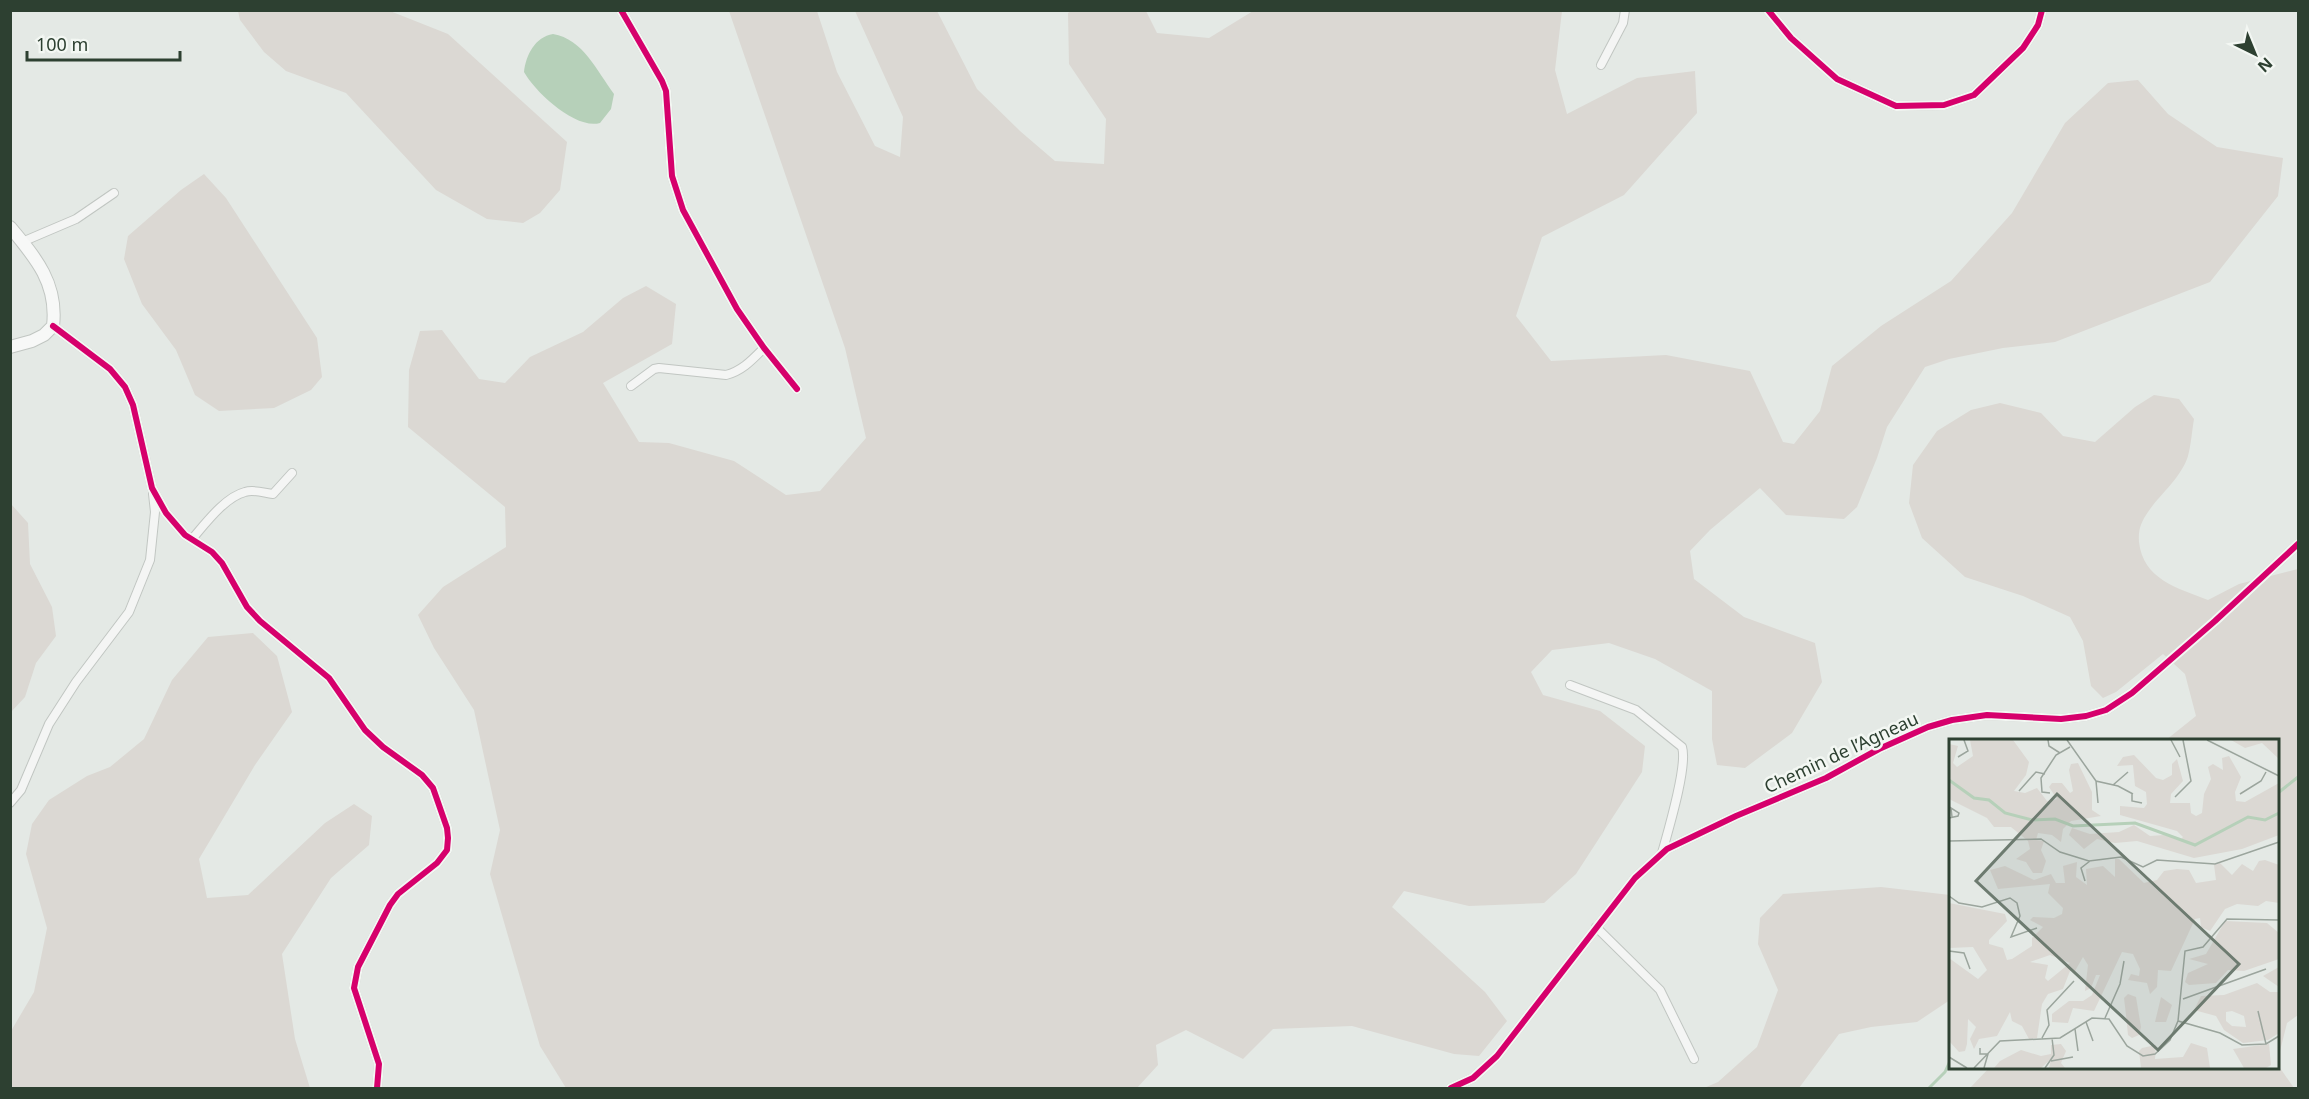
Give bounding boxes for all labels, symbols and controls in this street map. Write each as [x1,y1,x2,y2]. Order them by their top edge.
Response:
scale bar [27,24,180,62]
north arrow [2225,24,2285,84]
text: 100 m [36,32,88,56]
text: N [2253,52,2277,77]
street label: Chemin de l’Agneau [1760,706,1922,798]
inset map [1949,739,2279,1069]

